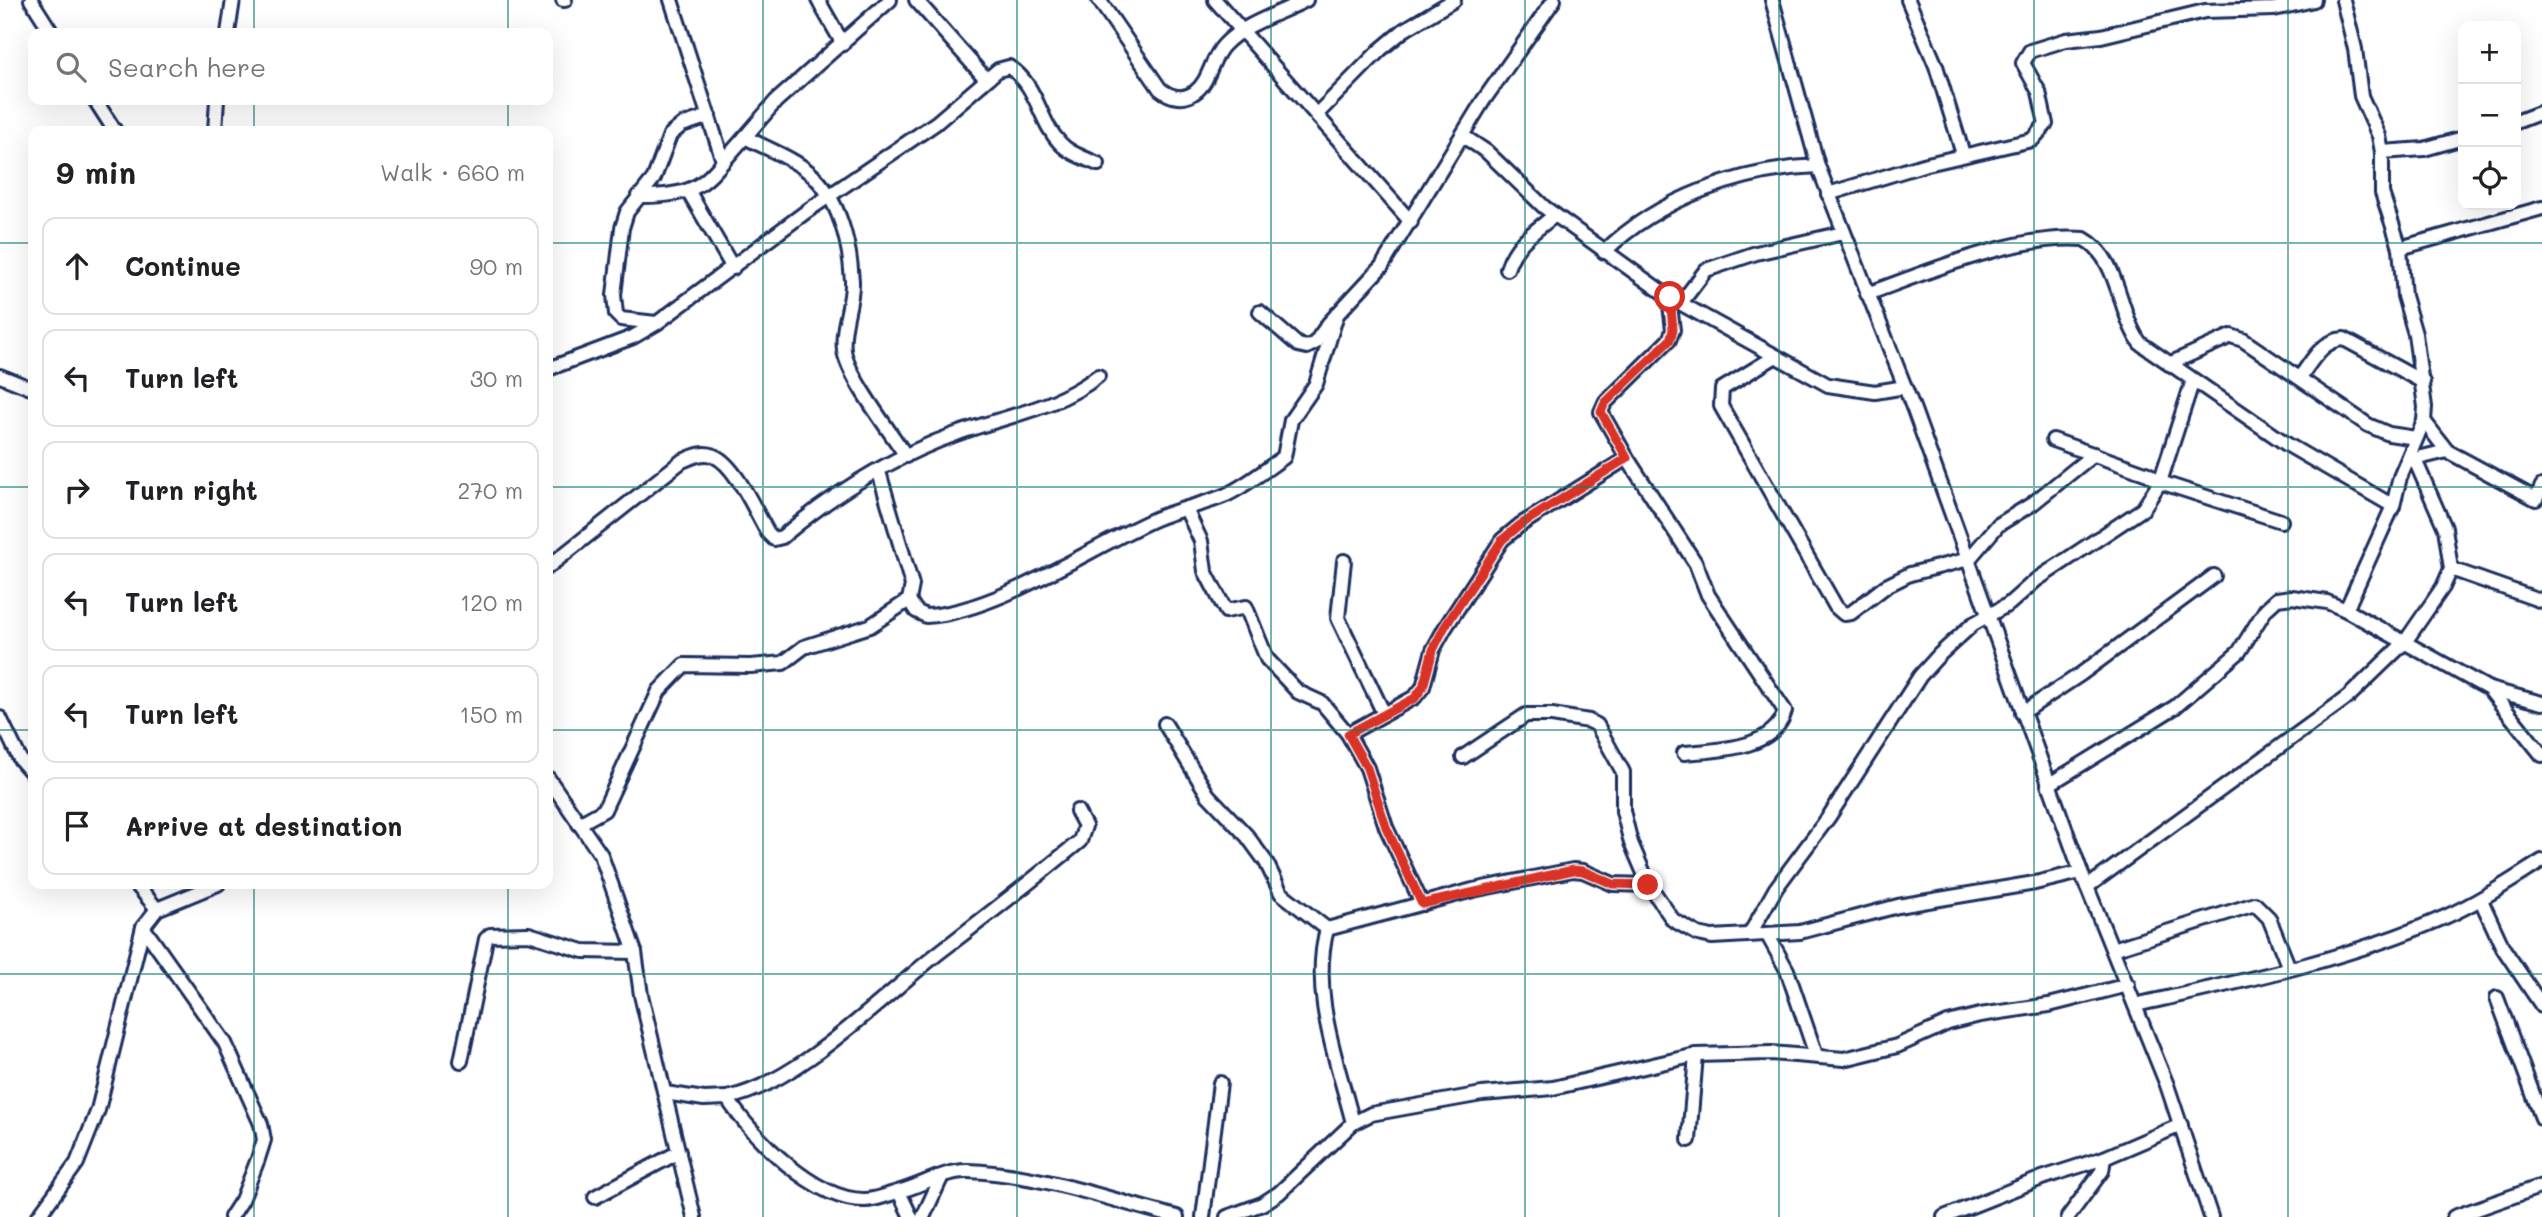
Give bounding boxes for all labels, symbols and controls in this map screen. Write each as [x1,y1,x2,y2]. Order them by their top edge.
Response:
map controls [2458,21,2521,210]
button: + [2458,21,2521,84]
search box [28,28,553,105]
icon: search [52,48,90,86]
text: Search here [108,50,266,84]
button: − [2458,84,2521,147]
button: locate [2458,147,2521,210]
text: 9 min [56,152,136,192]
text: Walk · 660 m [380,157,525,187]
icon: ahead [58,247,96,285]
text: Continue [125,249,241,283]
text: 90 m [470,251,523,281]
route start [1654,281,1685,312]
icon: left [58,359,96,397]
text: Turn left [125,361,238,395]
text: 30 m [470,363,523,393]
icon: right [58,471,96,509]
text: Turn right [125,473,258,507]
text: 270 m [458,475,523,505]
icon: left [58,583,96,621]
text: Turn left [125,585,238,619]
text: 120 m [460,587,523,617]
icon: left [58,695,96,733]
text: Turn left [125,697,238,731]
text: 150 m [459,699,523,729]
icon: arrive [58,807,96,845]
text: Arrive at destination [125,809,402,843]
route end [1632,869,1663,900]

